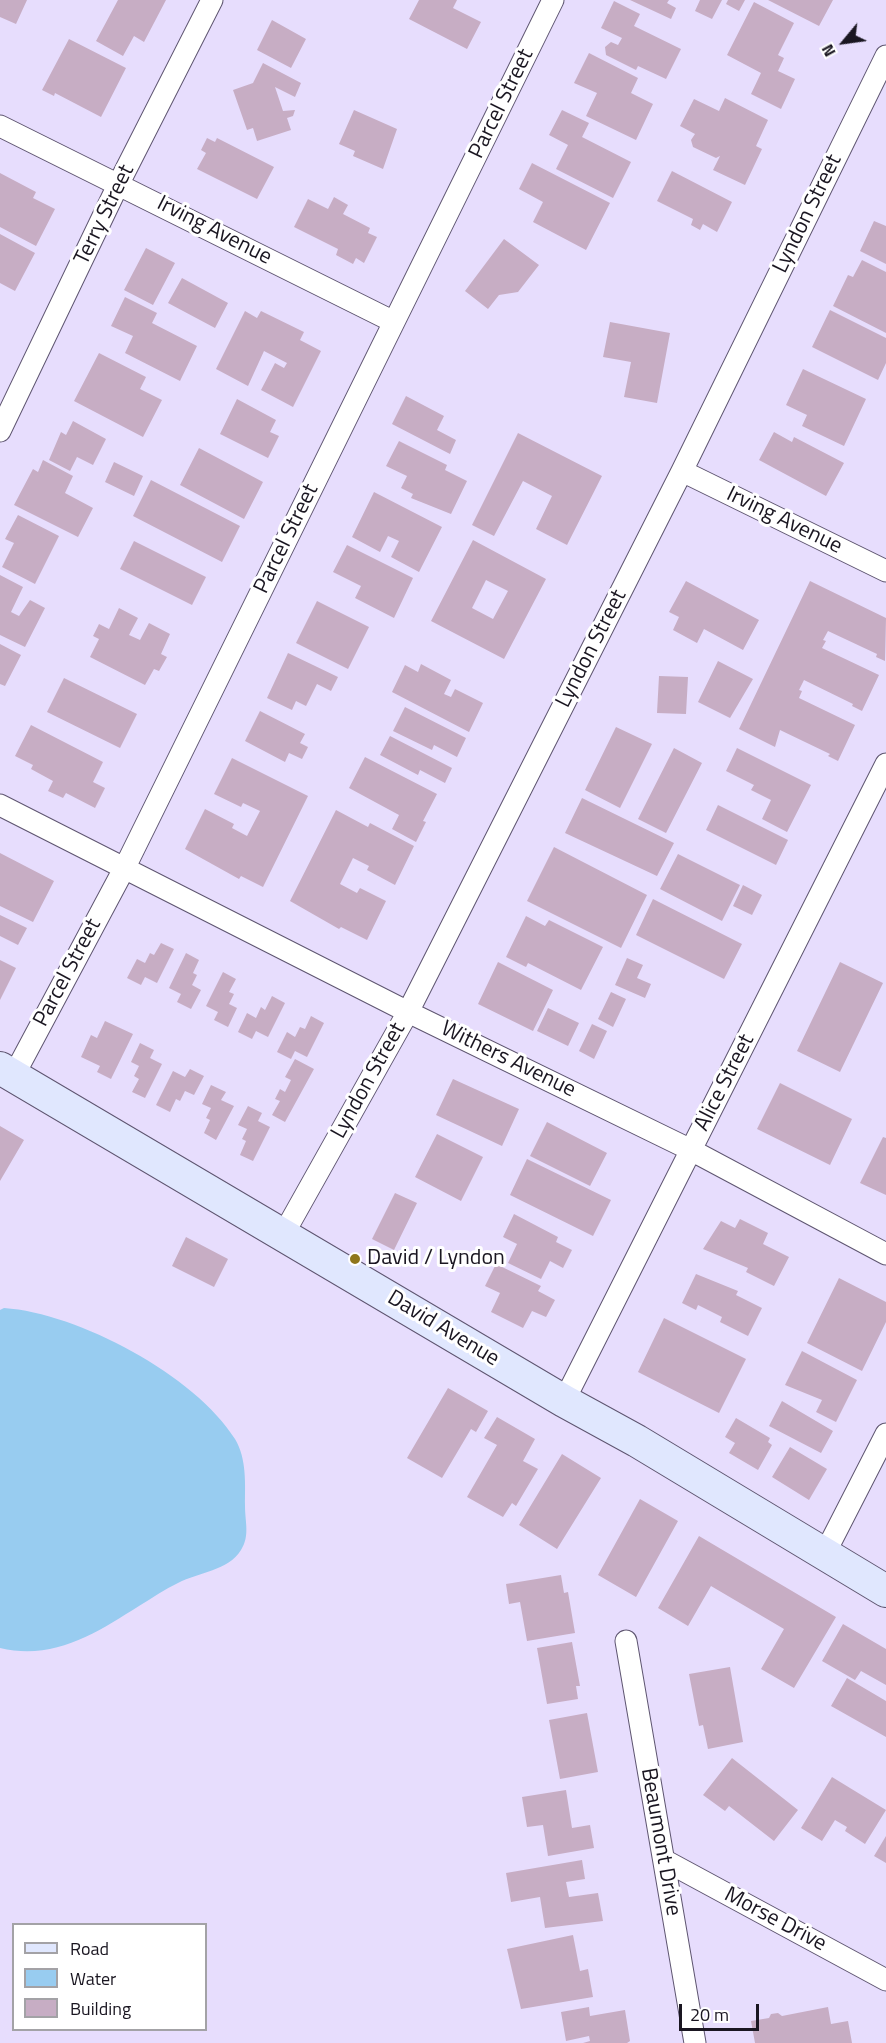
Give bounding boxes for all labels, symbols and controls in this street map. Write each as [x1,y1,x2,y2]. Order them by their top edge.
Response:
north arrow [814,12,874,72]
text: N [815,40,841,61]
street label: Parcel Street [464,45,540,163]
street label: Lyndon Street [768,150,848,278]
street label: Terry Street [69,161,141,269]
street label: Irving Avenue [152,191,276,271]
street label: Parcel Street [249,480,325,598]
street label: Irving Avenue [722,482,846,560]
street label: Lyndon Street [551,586,633,712]
street label: Parcel Street [29,914,107,1032]
street label: Withers Avenue [436,1016,580,1104]
street label: Lyndon Street [326,1018,412,1144]
street label: Alice Street [689,1030,761,1136]
place label: David / Lyndon [367,1246,505,1272]
marker: David / Lyndon [348,1252,362,1266]
street label: David Avenue [382,1285,504,1373]
street label: Beaumont Drive [634,1766,686,1918]
street label: Morse Drive [719,1882,831,1958]
legend [12,1923,207,2031]
text: Road [70,1935,109,1962]
text: Water [70,1965,116,1992]
scale bar [682,1992,762,2030]
text: Building [70,1995,131,2022]
text: 20 m [690,2001,729,2028]

